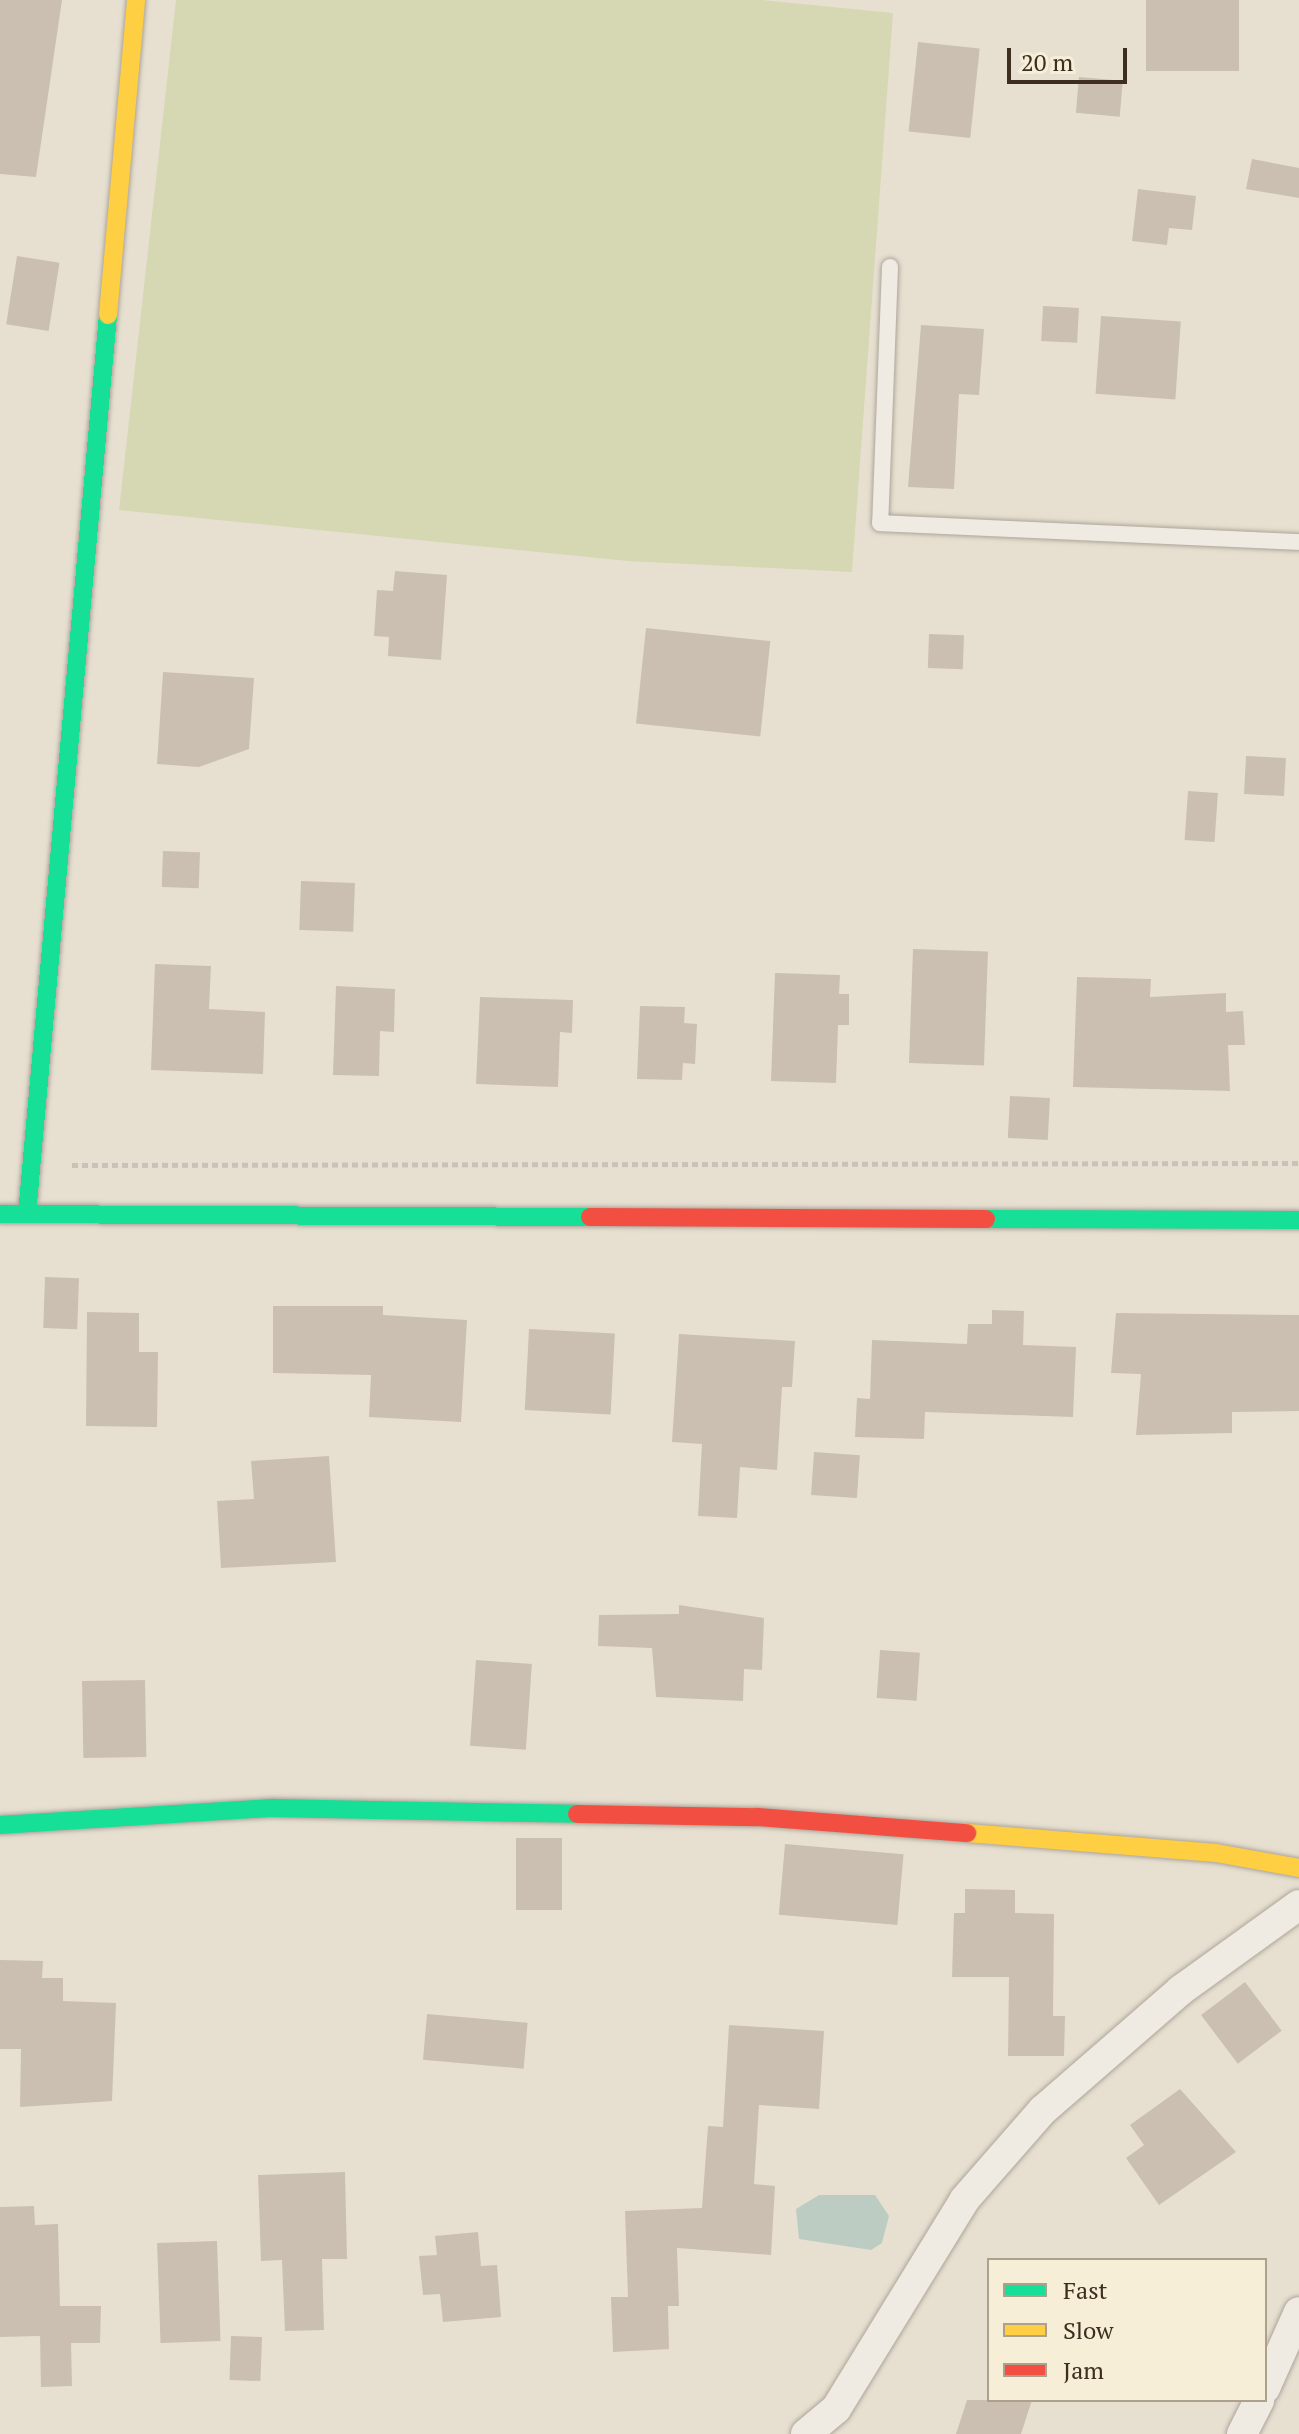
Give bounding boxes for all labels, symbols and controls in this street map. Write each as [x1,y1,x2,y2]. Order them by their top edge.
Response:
scale bar [1011,32,1131,82]
text: 20 m [1021,46,1073,78]
legend [987,2258,1267,2402]
text: Fast [1063,2274,1107,2306]
text: Slow [1063,2314,1114,2346]
text: Jam [1063,2354,1104,2386]

